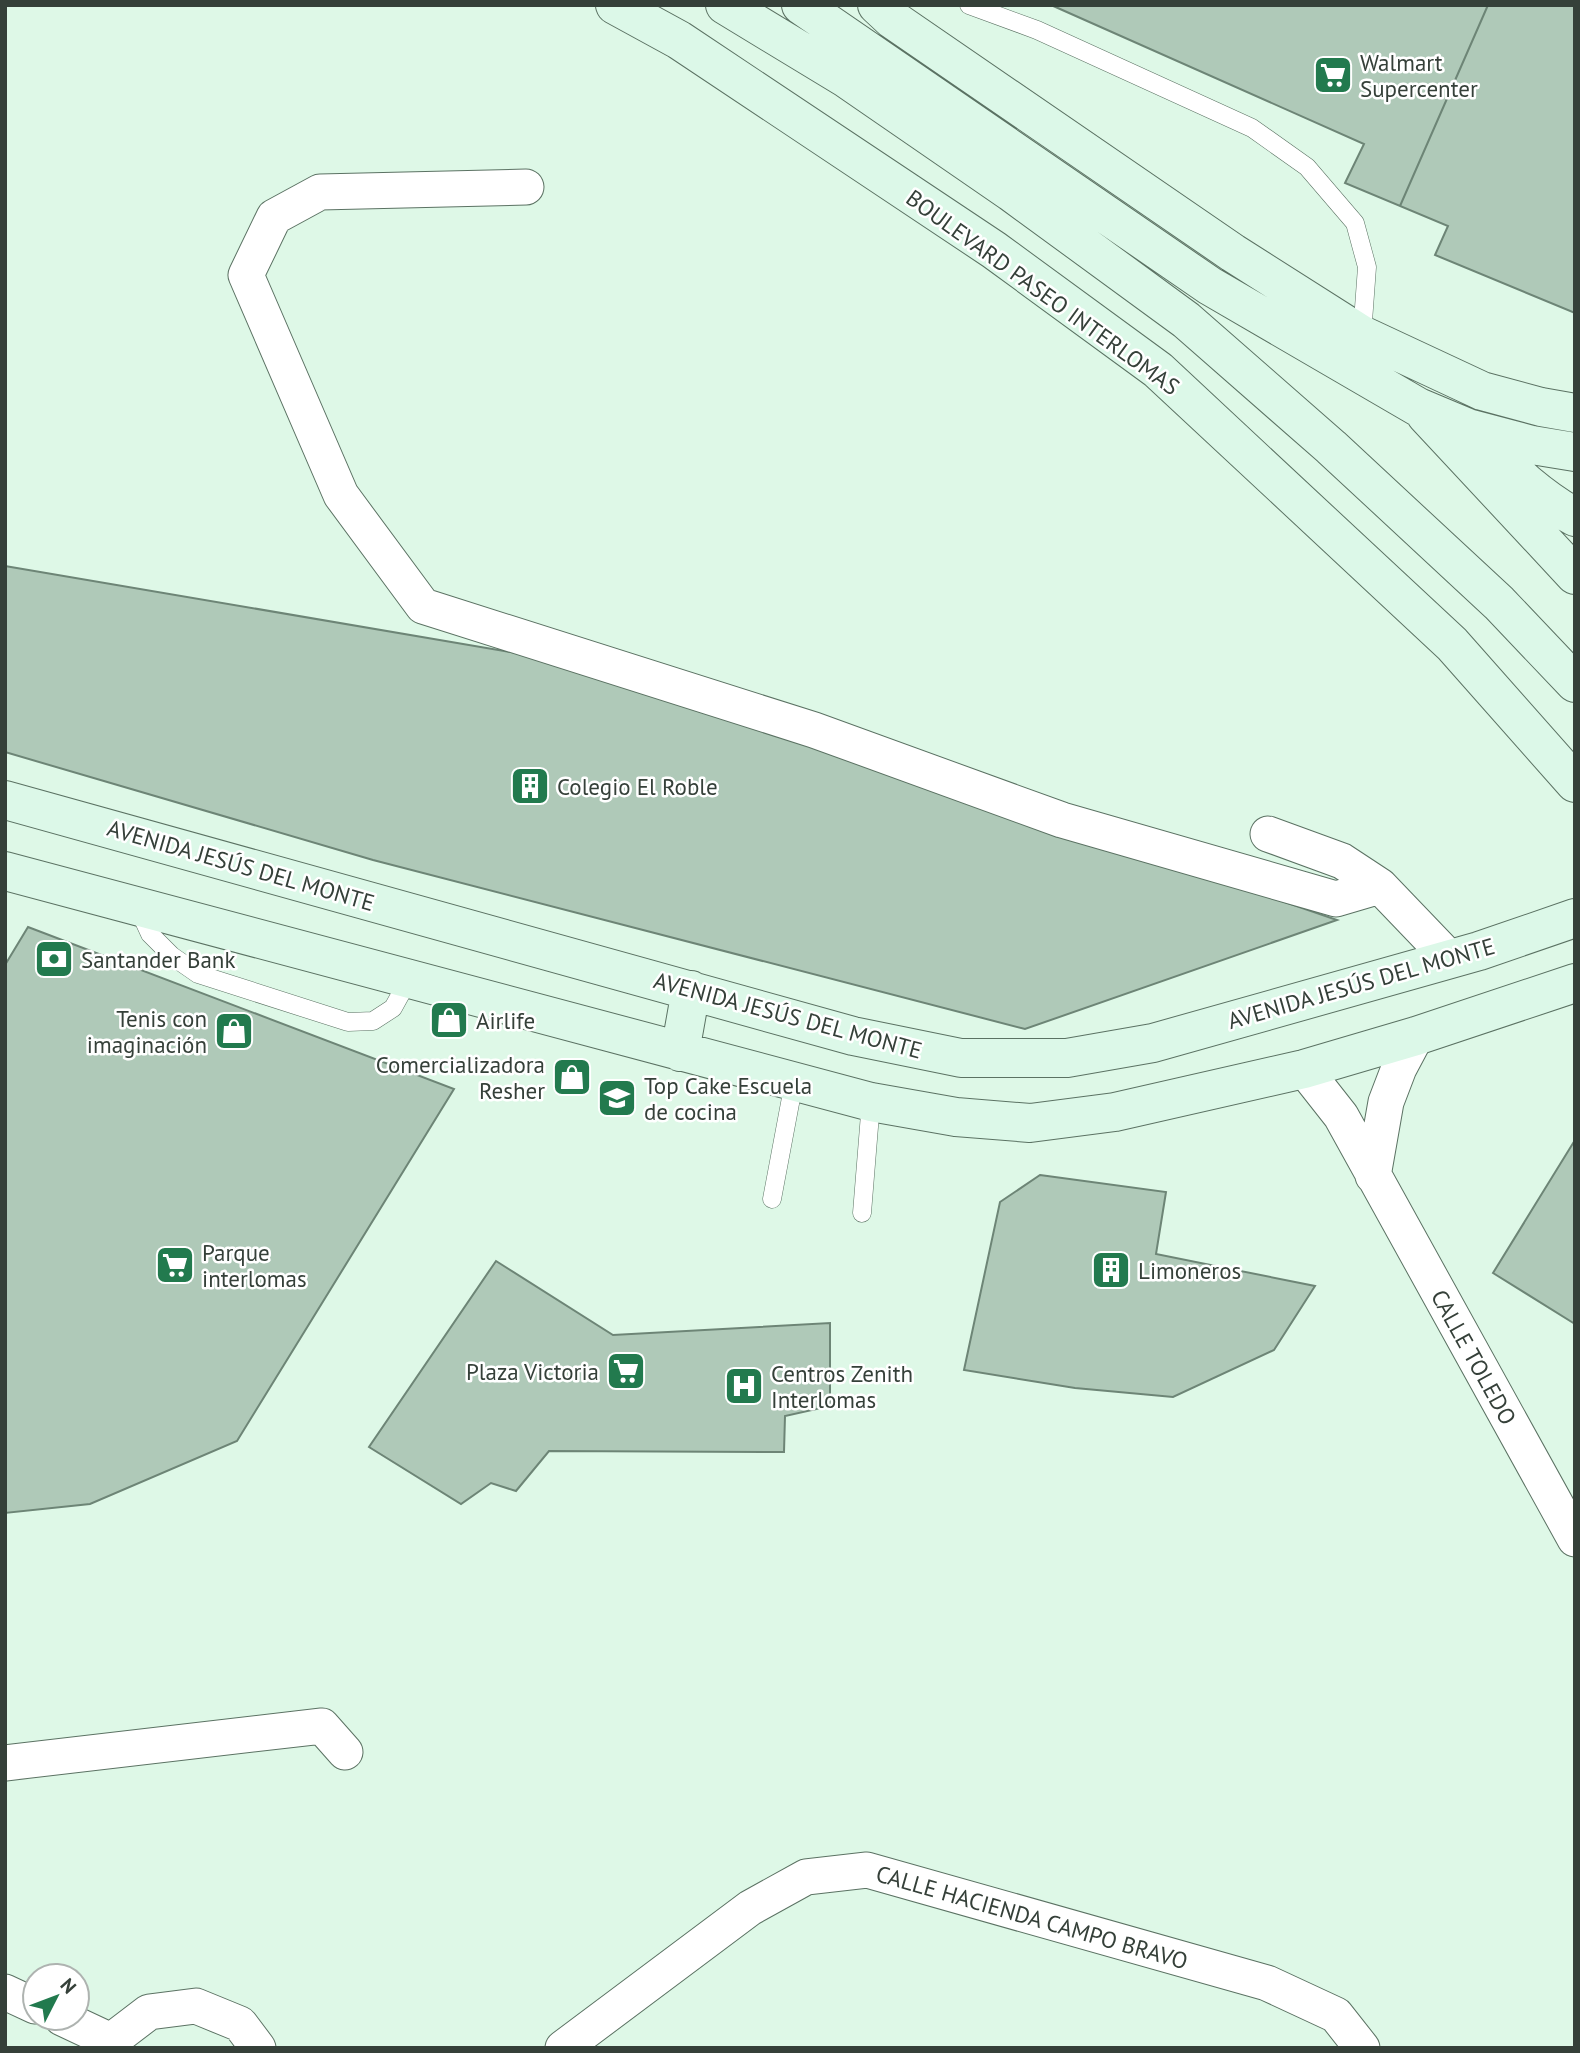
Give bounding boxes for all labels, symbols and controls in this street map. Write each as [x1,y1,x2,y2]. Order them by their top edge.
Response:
place label: Walmart Supercenter [1360,48,1478,103]
supermarket icon: Walmart Supercenter [1312,54,1354,96]
street label: BOULEVARD PASEO INTERLOMAS [901,183,1185,401]
building icon: Colegio El Roble [509,765,551,807]
place label: Colegio El Roble [557,772,718,801]
street label: AVENIDA JESÚS DEL MONTE [104,813,378,917]
street label: AVENIDA JESÚS DEL MONTE [1224,931,1498,1035]
bank icon: Santander Bank [33,938,75,980]
place label: Santander Bank [81,945,235,974]
street label: AVENIDA JESÚS DEL MONTE [651,965,925,1065]
shop icon: Airlife [428,999,470,1041]
place label: Tenis con imaginación [87,1004,207,1059]
place label: Airlife [476,1006,535,1035]
shop icon: Tenis con imaginación [213,1010,255,1052]
place label: Comercializadora Resher [376,1050,545,1105]
shop icon: Comercializadora Resher [551,1056,593,1098]
place label: Top Cake Escuela de cocina [644,1071,812,1126]
school or university icon: Top Cake Escuela de cocina [596,1077,638,1119]
place label: Parque interlomas [202,1238,307,1293]
supermarket icon: Parque interlomas [154,1244,196,1286]
building icon: Limoneros [1090,1249,1132,1291]
place label: Limoneros [1138,1256,1241,1285]
street label: CALLE TOLEDO [1425,1284,1523,1430]
supermarket icon: Plaza Victoria [605,1350,647,1392]
place label: Plaza Victoria [466,1357,599,1386]
place label: Centros Zenith Interlomas [771,1359,913,1414]
hospital icon: Centros Zenith Interlomas [723,1365,765,1407]
street label: CALLE HACIENDA CAMPO BRAVO [873,1859,1191,1975]
north arrow [21,1962,91,2032]
text: N [56,1973,82,1998]

